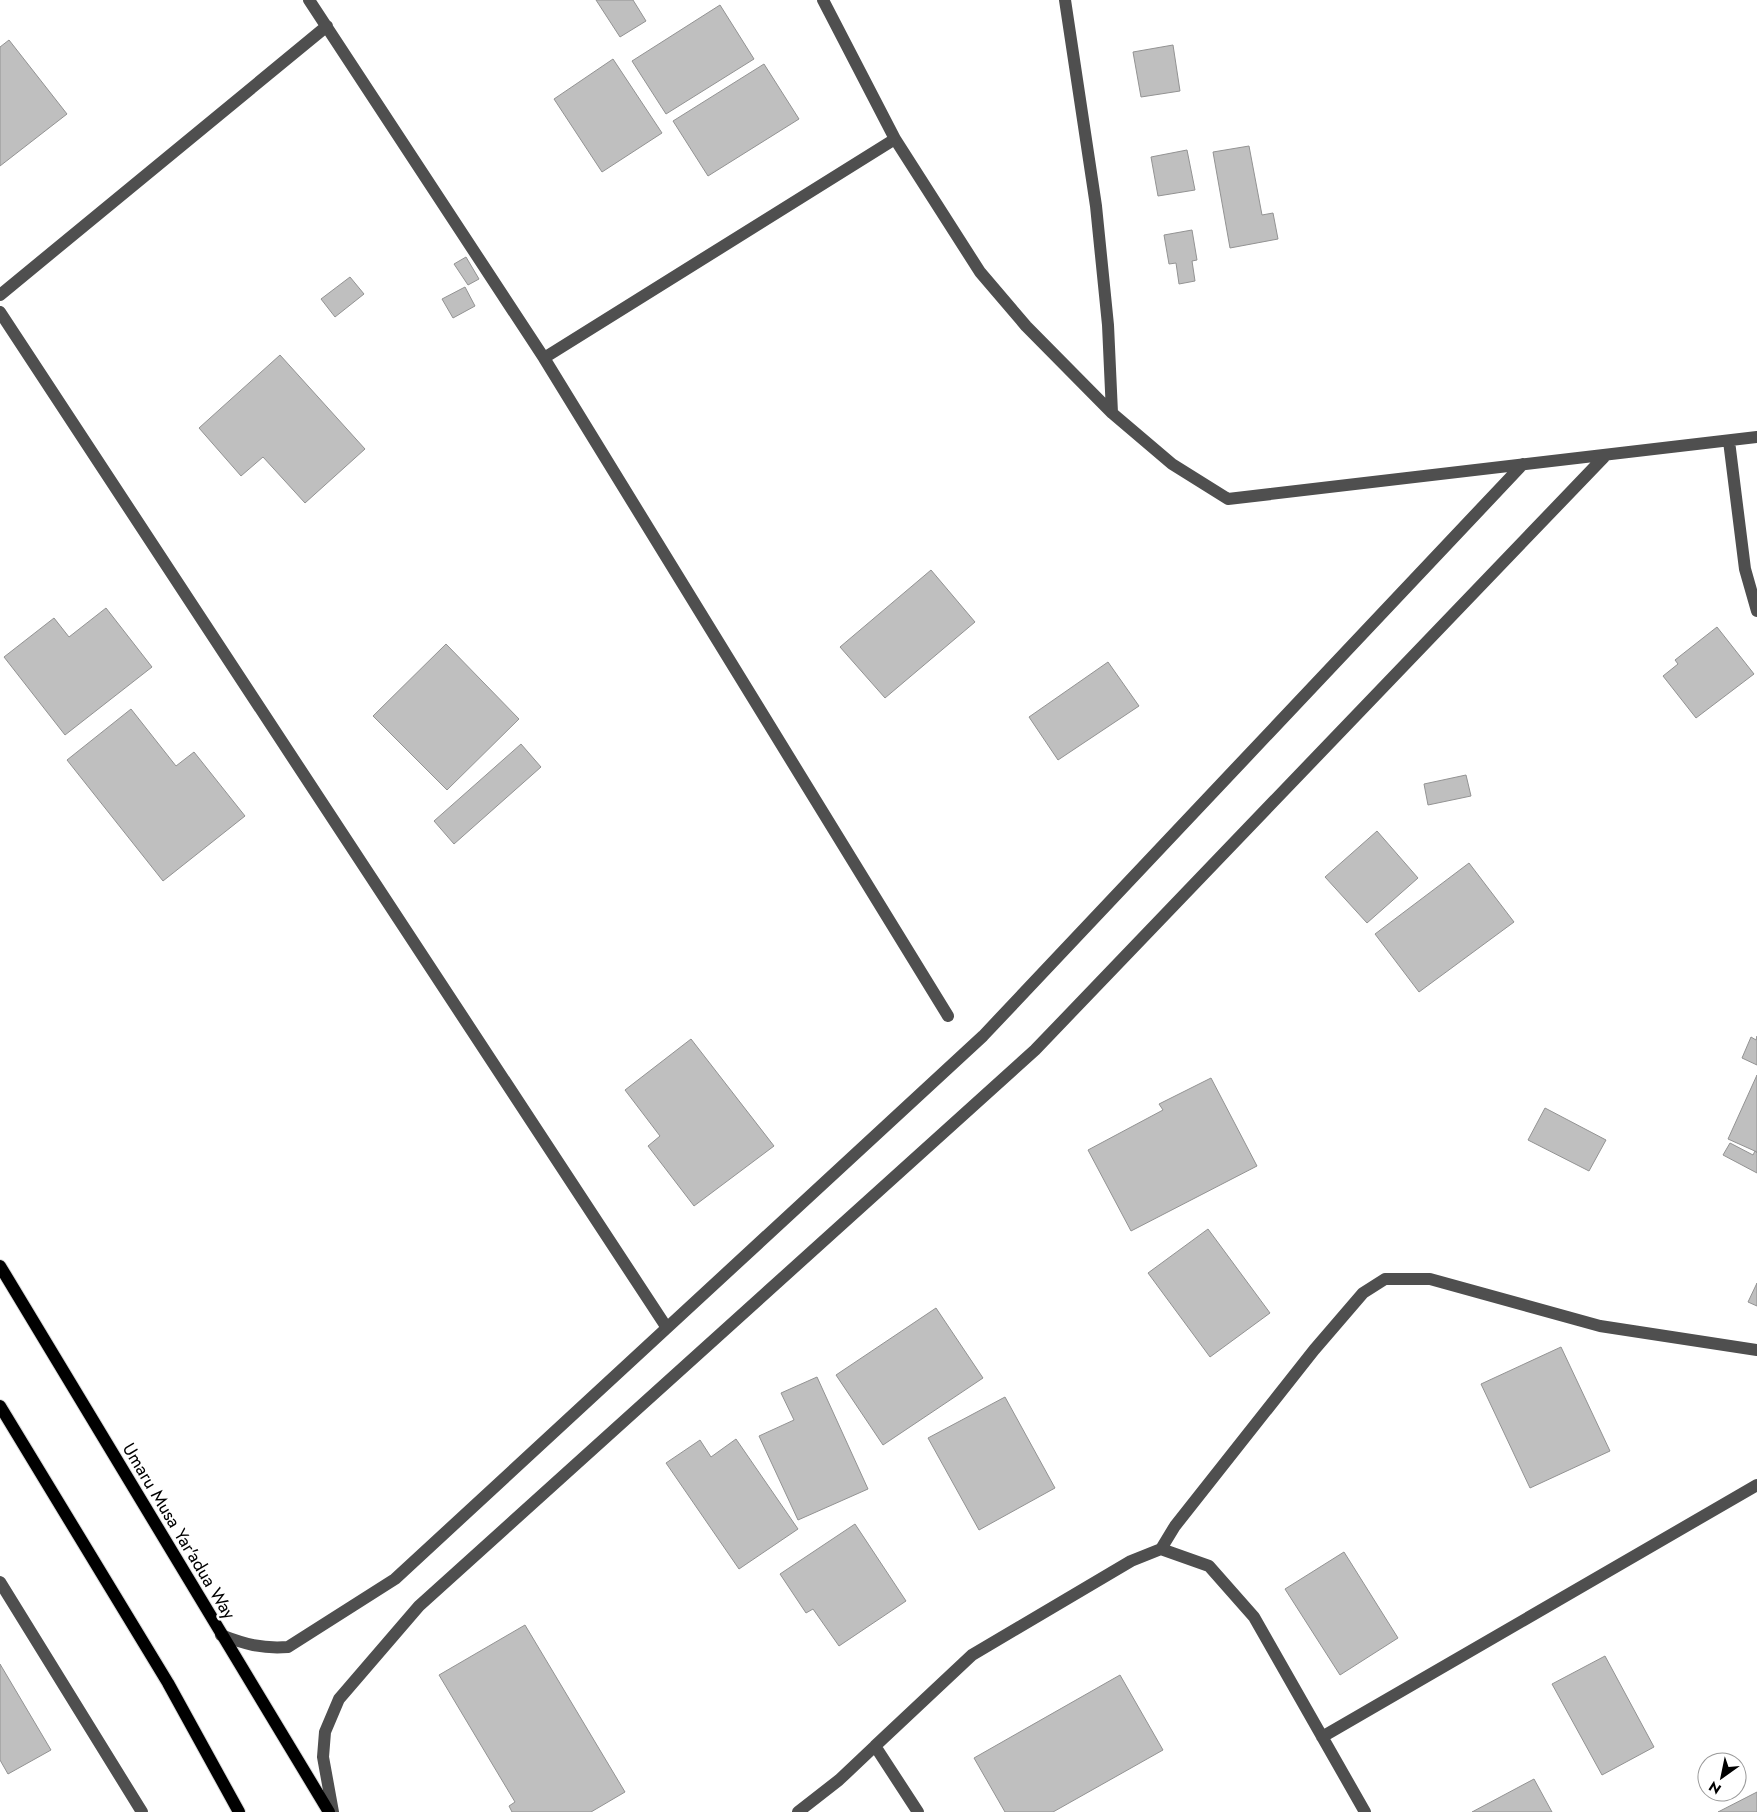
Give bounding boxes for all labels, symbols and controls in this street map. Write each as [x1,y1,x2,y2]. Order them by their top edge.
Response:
street label: Umaru Musa Yar'adua Way [116,1438,242,1624]
north arrow [1697,1752,1747,1802]
text: N [1705,1776,1725,1799]

